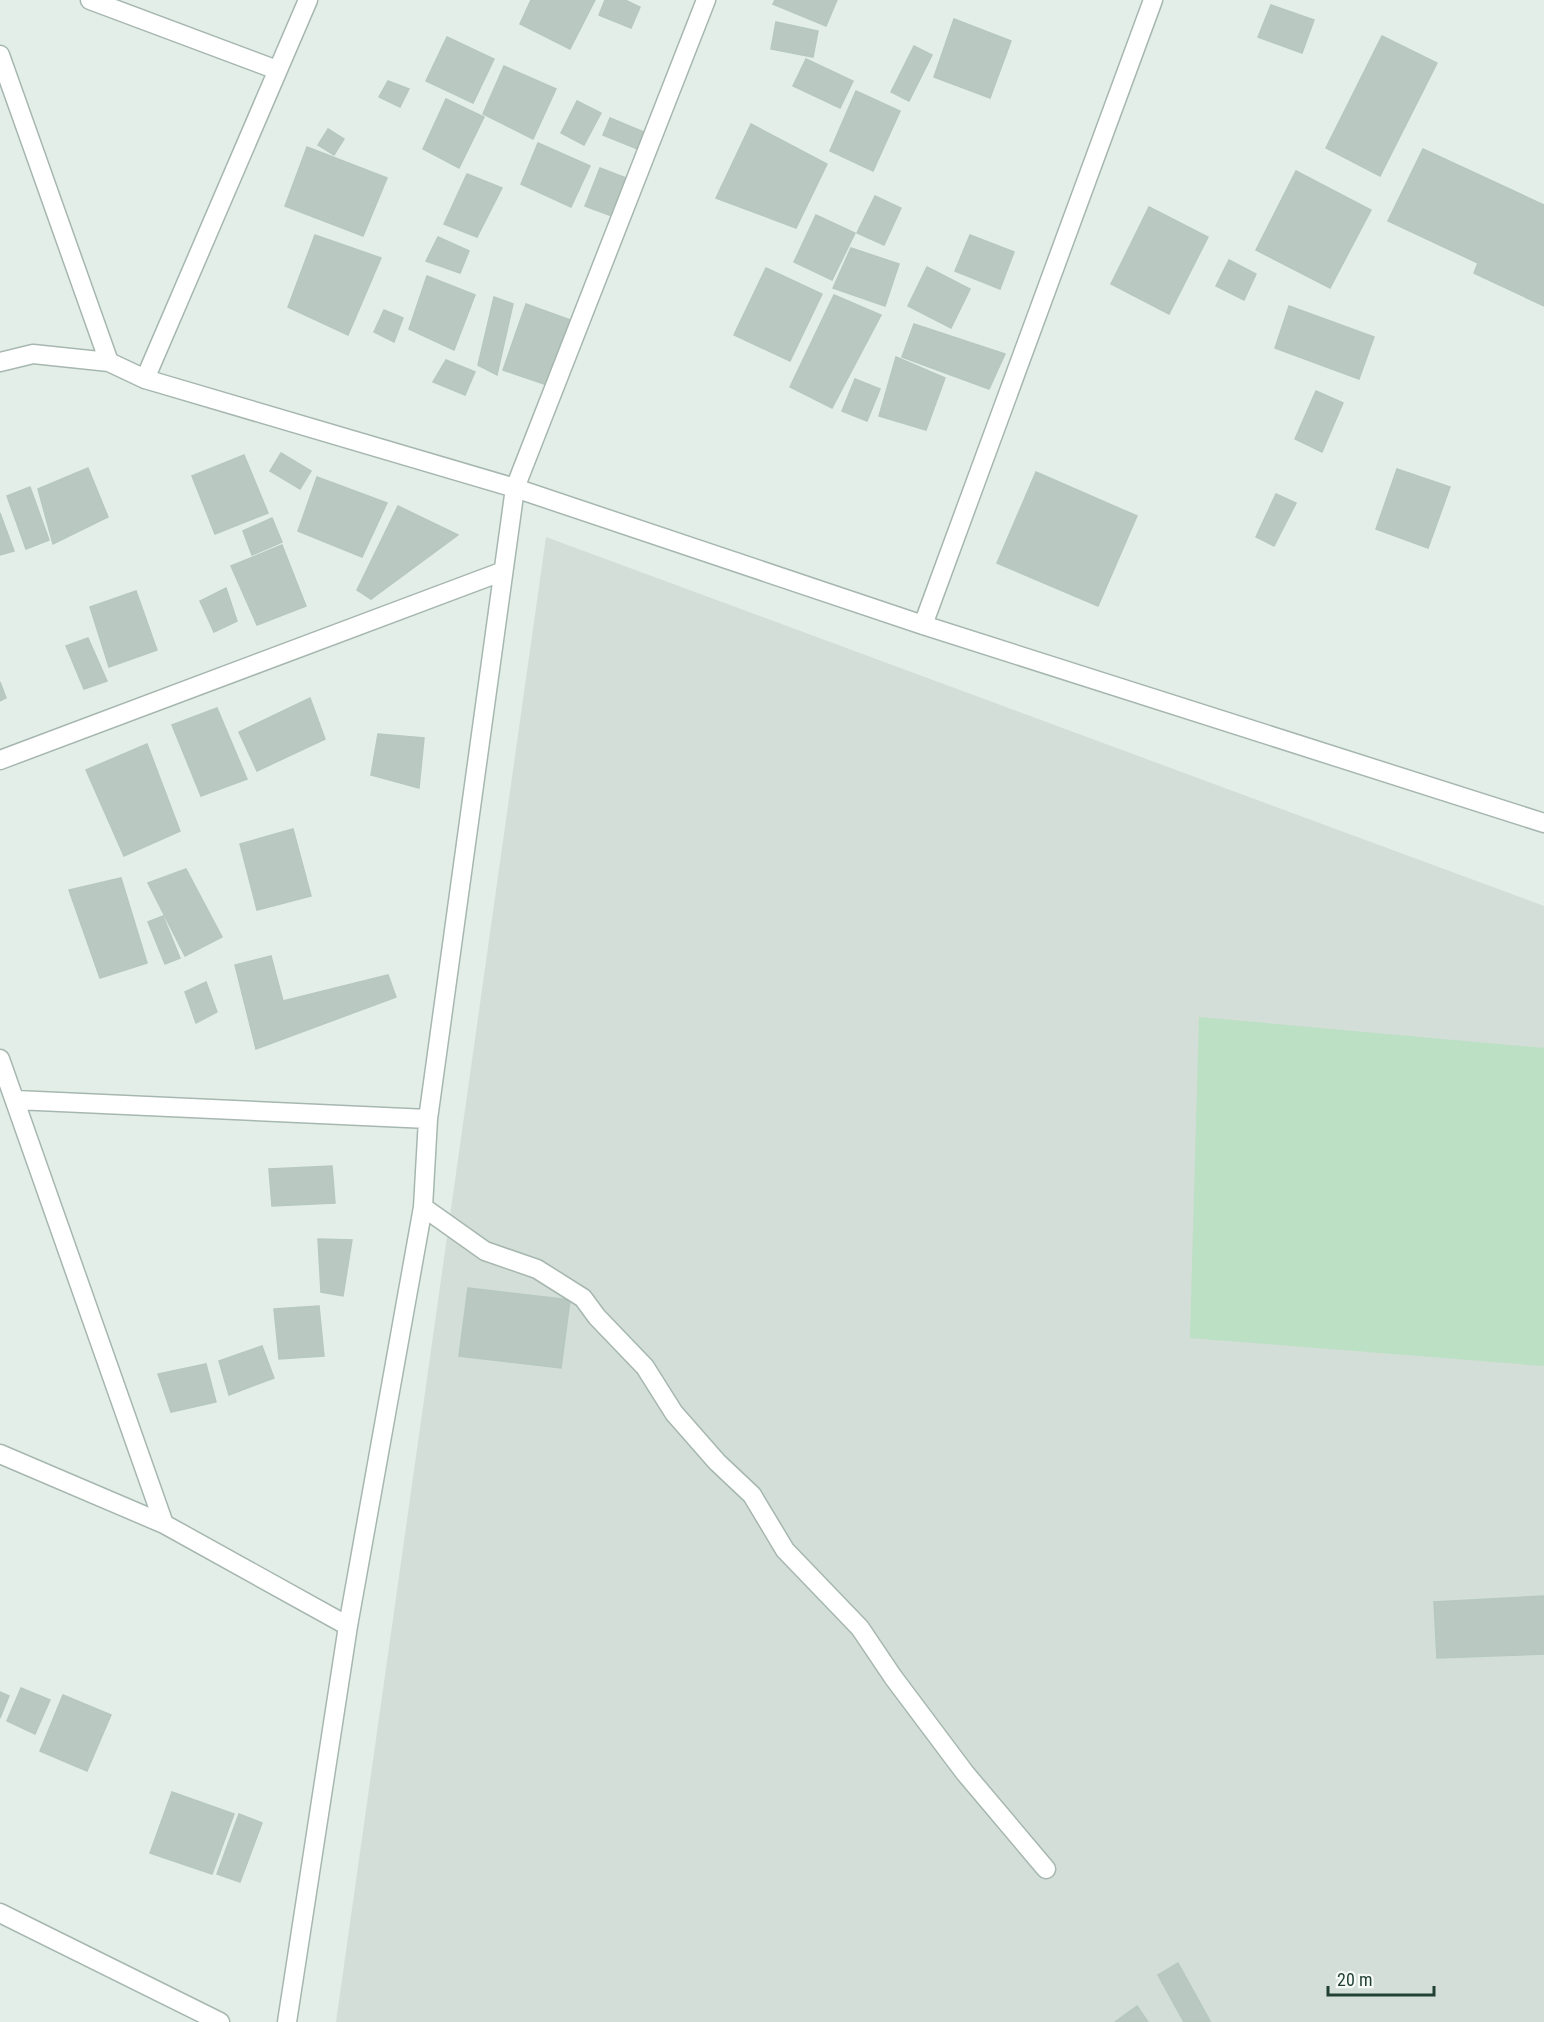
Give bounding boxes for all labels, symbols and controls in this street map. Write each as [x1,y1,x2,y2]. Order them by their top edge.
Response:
scale bar [1328,1959,1434,1997]
text: 20 m [1337,1969,1372,1990]

